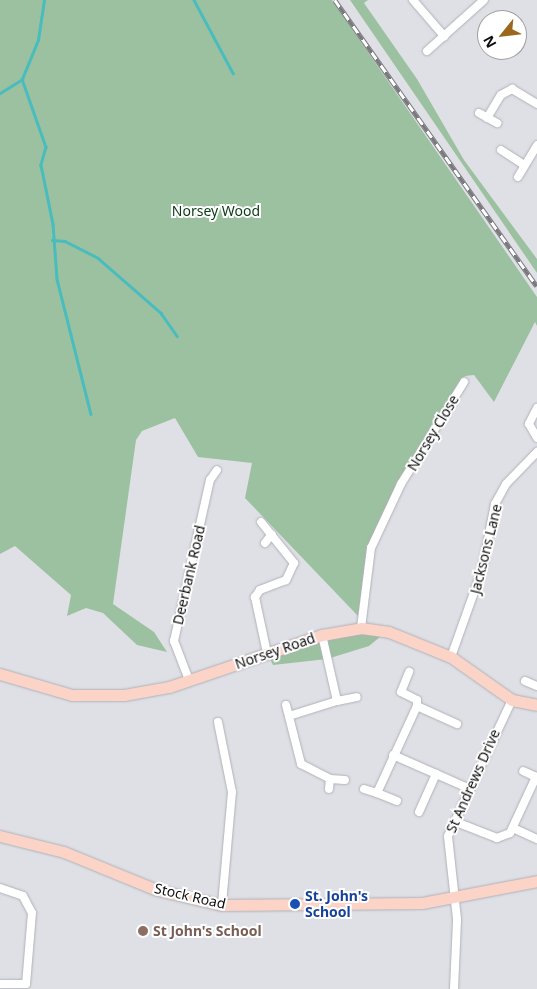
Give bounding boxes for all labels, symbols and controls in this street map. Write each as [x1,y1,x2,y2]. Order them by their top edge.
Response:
north arrow [477,10,527,60]
text: N [478,32,500,52]
park label: Norsey Wood [172,203,260,219]
street label: Norsey Close [404,392,462,474]
street label: Jacksons Lane [467,502,505,596]
street label: Deerbank Road [169,524,209,626]
street label: Norsey Road [233,629,317,673]
street label: St Andrews Drive [443,727,503,835]
street label: Stock Road [153,880,227,912]
place label: St. John's School [305,888,368,920]
marker: St. John's School [289,898,301,910]
place label: St John's School [153,923,262,939]
marker: St John's School [137,925,149,937]

